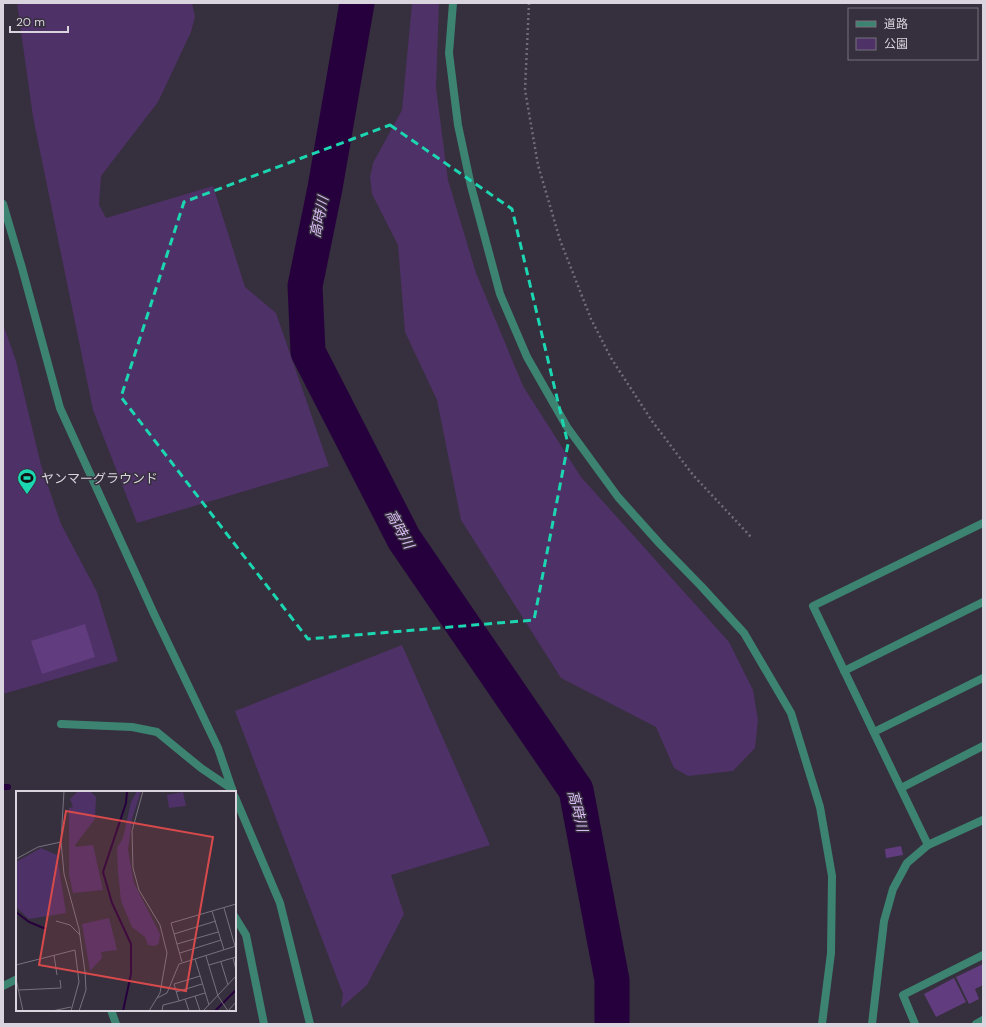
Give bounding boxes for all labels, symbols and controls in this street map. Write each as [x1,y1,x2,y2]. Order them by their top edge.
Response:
scale bar [10,8,68,34]
legend [848,8,978,60]
text: 20 m [16,14,45,30]
text: 道路 [884,16,908,32]
text: 公園 [884,36,908,52]
water label: 高時川 [306,193,333,239]
sports icon: ヤンマーグラウンド [16,467,38,495]
place label: ヤンマーグラウンド [41,470,158,487]
water label: 高時川 [382,506,419,553]
water label: 高時川 [564,788,592,835]
inset map [16,791,236,1011]

